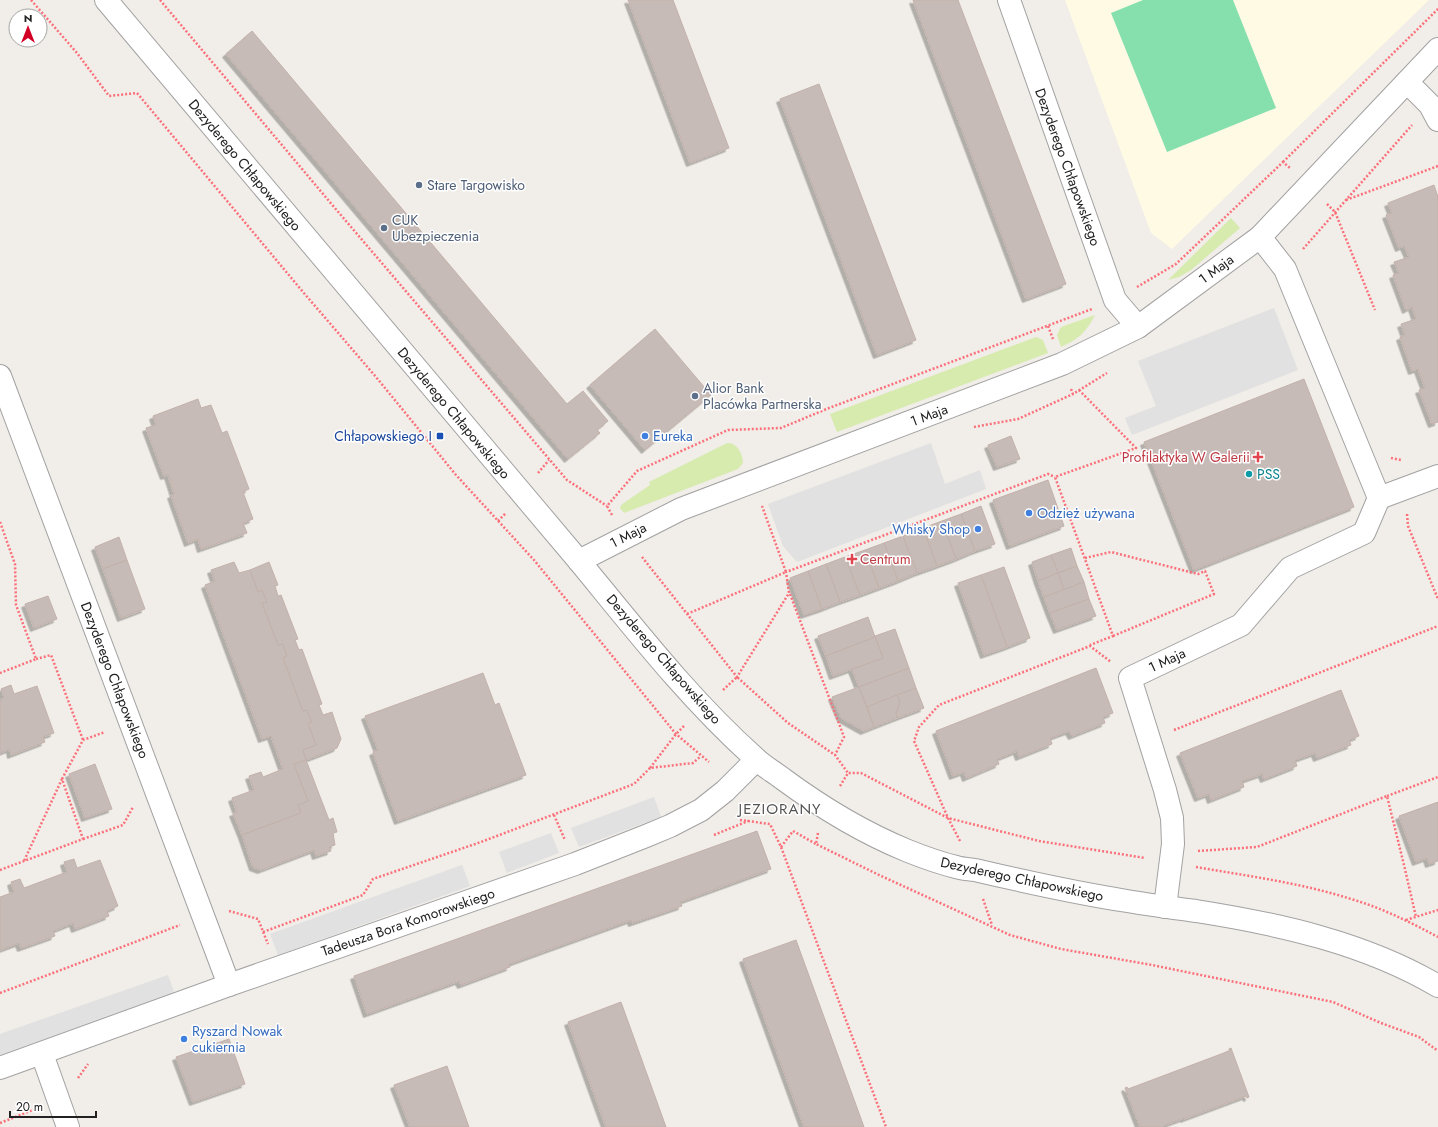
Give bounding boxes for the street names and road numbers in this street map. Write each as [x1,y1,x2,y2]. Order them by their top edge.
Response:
street label: Dezyderego Chłapowskiego [1030,85,1106,249]
street label: Dezyderego Chłapowskiego [184,95,306,235]
street label: 1 Maja [1194,250,1238,288]
street label: Dezyderego Chłapowskiego [393,343,515,483]
street label: 1 Maja [907,399,951,431]
street label: 1 Maja [606,517,650,553]
street label: Dezyderego Chłapowskiego [602,590,726,729]
street label: Dezyderego Chłapowskiego [76,599,154,762]
street label: 1 Maja [1145,643,1189,677]
street label: Dezyderego Chłapowskiego [939,852,1106,906]
street label: Tadeusza Bora Komorowskiego [319,883,498,961]

